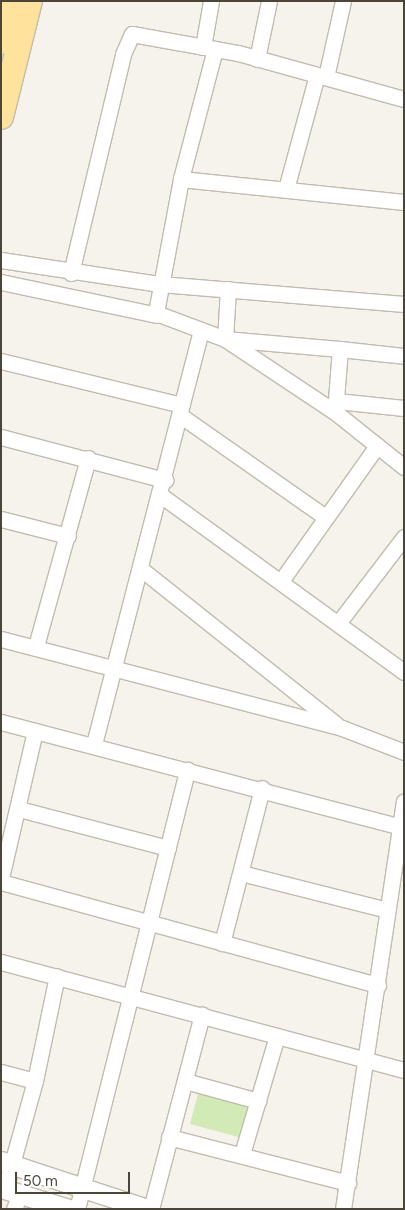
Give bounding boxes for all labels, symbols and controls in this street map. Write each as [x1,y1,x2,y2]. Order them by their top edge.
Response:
scale bar [18,1162,132,1194]
text: 50 m [23,1172,58,1190]

